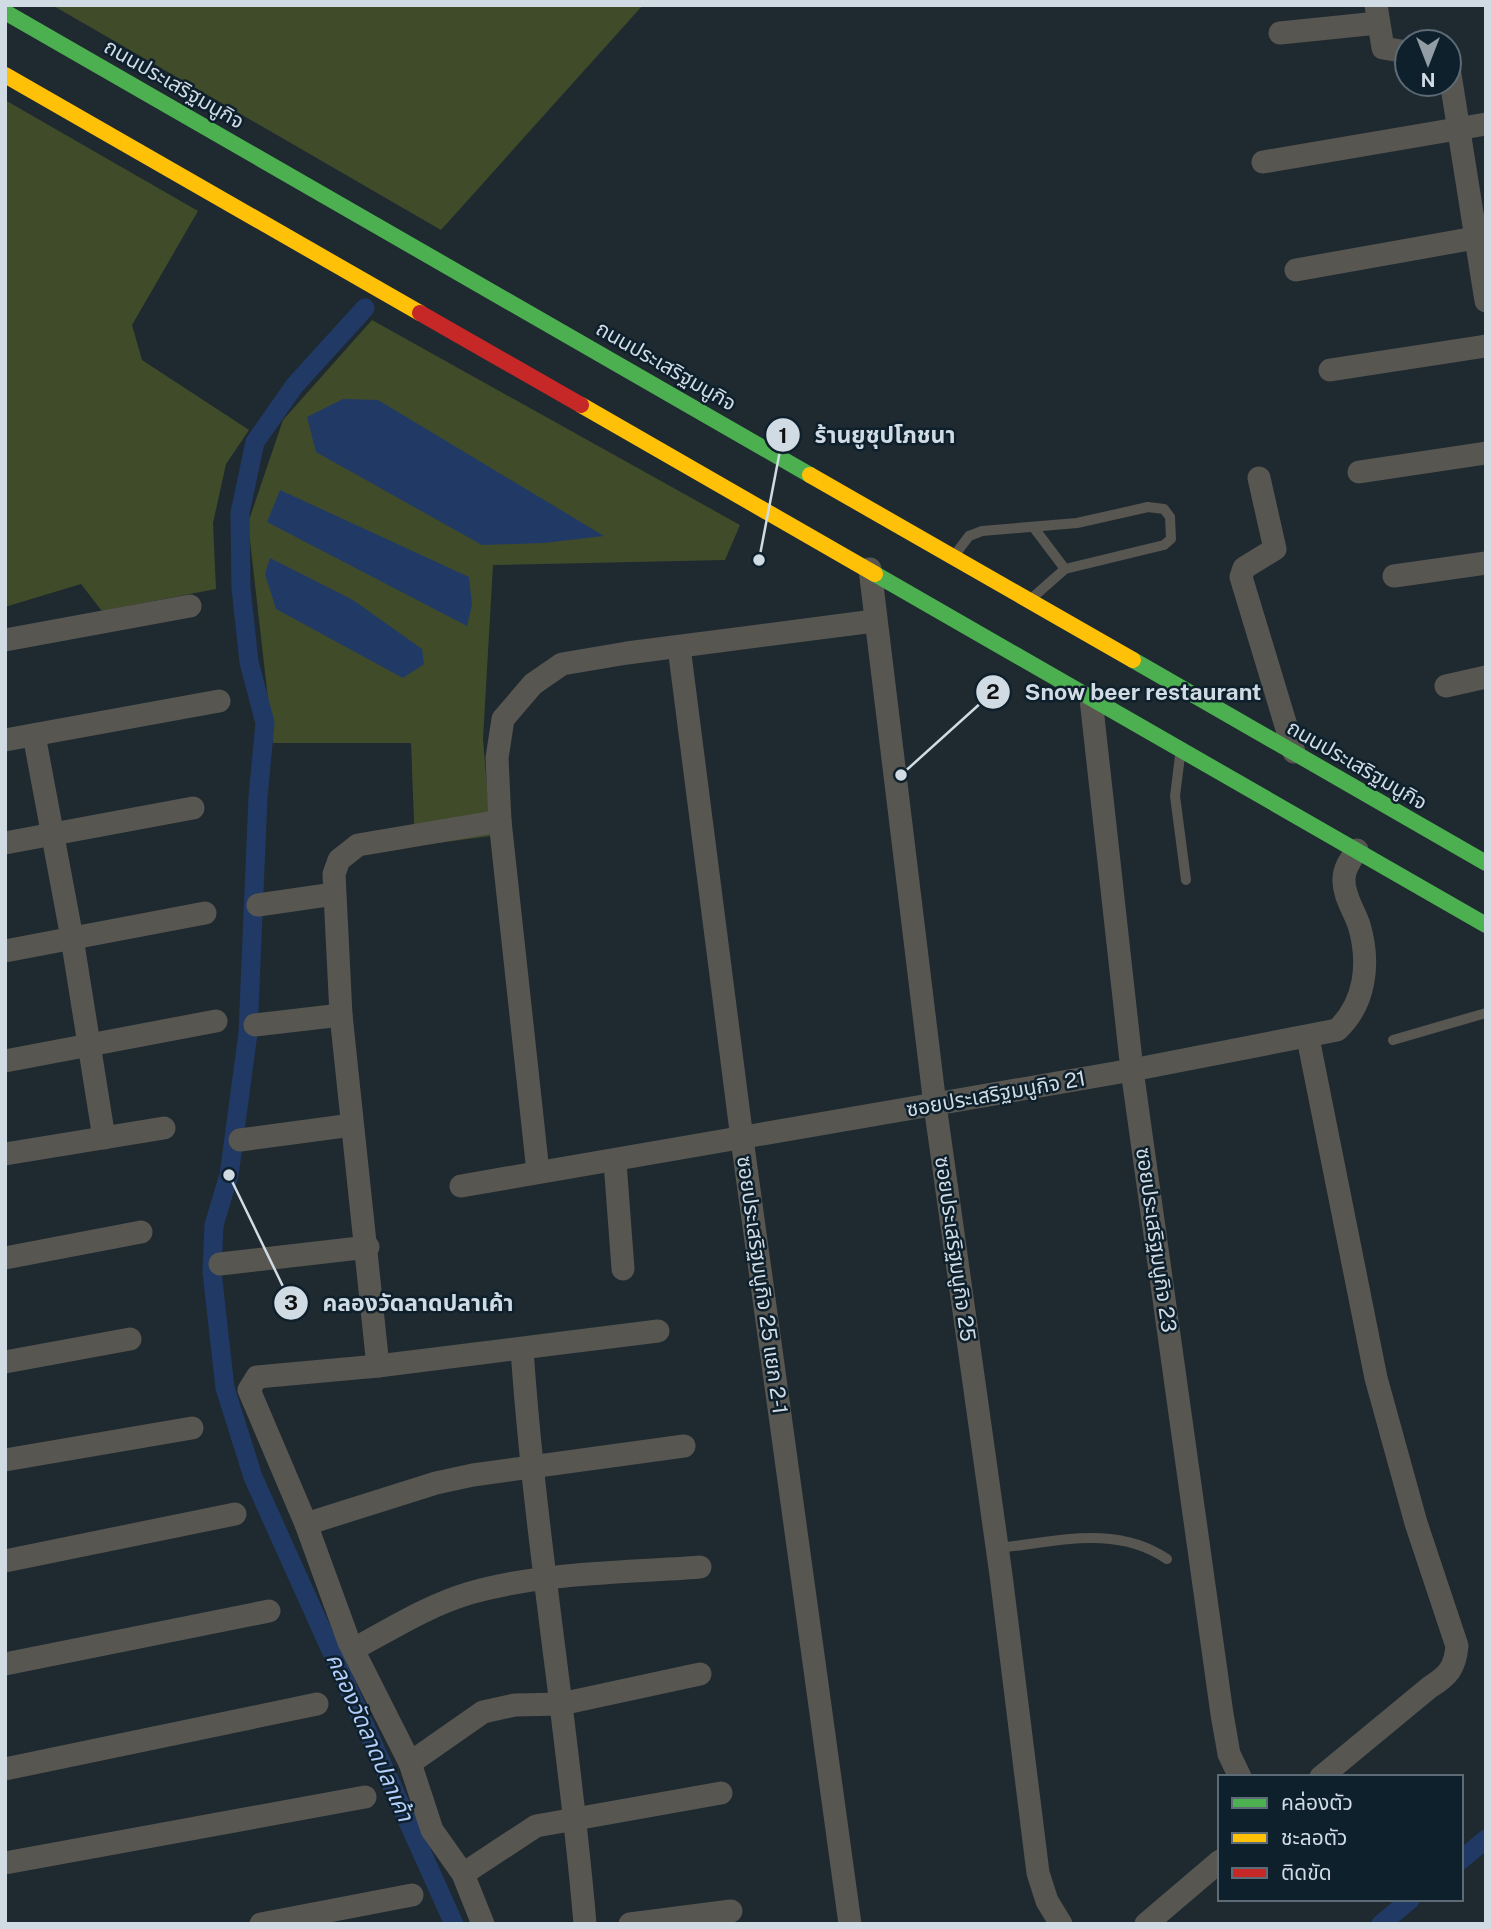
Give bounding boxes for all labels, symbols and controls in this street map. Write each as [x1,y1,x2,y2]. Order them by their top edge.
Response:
north arrow [1393,28,1463,98]
street label: ถนนประเสริฐมนูกิจ [99,33,249,135]
text: N [1421,69,1435,91]
street label: ถนนประเสริฐมนูกิจ [591,315,741,417]
callout: ร้านยูซุปโภชนา [765,413,969,457]
text: ร้านยูซุปโภชนา [815,421,955,449]
text: 1 [779,423,788,448]
callout: Snow beer restaurant [976,670,1276,714]
text: Snow beer restaurant [1025,678,1261,705]
text: 2 [986,679,1000,704]
street label: ถนนประเสริฐมนูกิจ [1282,714,1432,816]
street label: ซอยประเสริฐมนูกิจ 21 [904,1065,1088,1123]
street label: ซอยประเสริฐมนูกิจ 23 [1130,1146,1182,1334]
street label: ซอยประเสริฐมนูกิจ 25 แยก 2-1 [731,1154,793,1416]
street label: ซอยประเสริฐมนูกิจ 25 [929,1155,981,1343]
callout: คลองวัดลาดปลาเค้า [274,1281,528,1325]
text: คลองวัดลาดปลาเค้า [322,1289,514,1316]
text: 3 [284,1290,298,1315]
water label: คลองวัดลาดปลาเค้า [321,1648,420,1827]
legend [1218,1775,1463,1901]
text: คล่องตัว [1281,1790,1353,1815]
text: ชะลอตัว [1281,1825,1347,1850]
text: ติดขัด [1281,1860,1332,1885]

